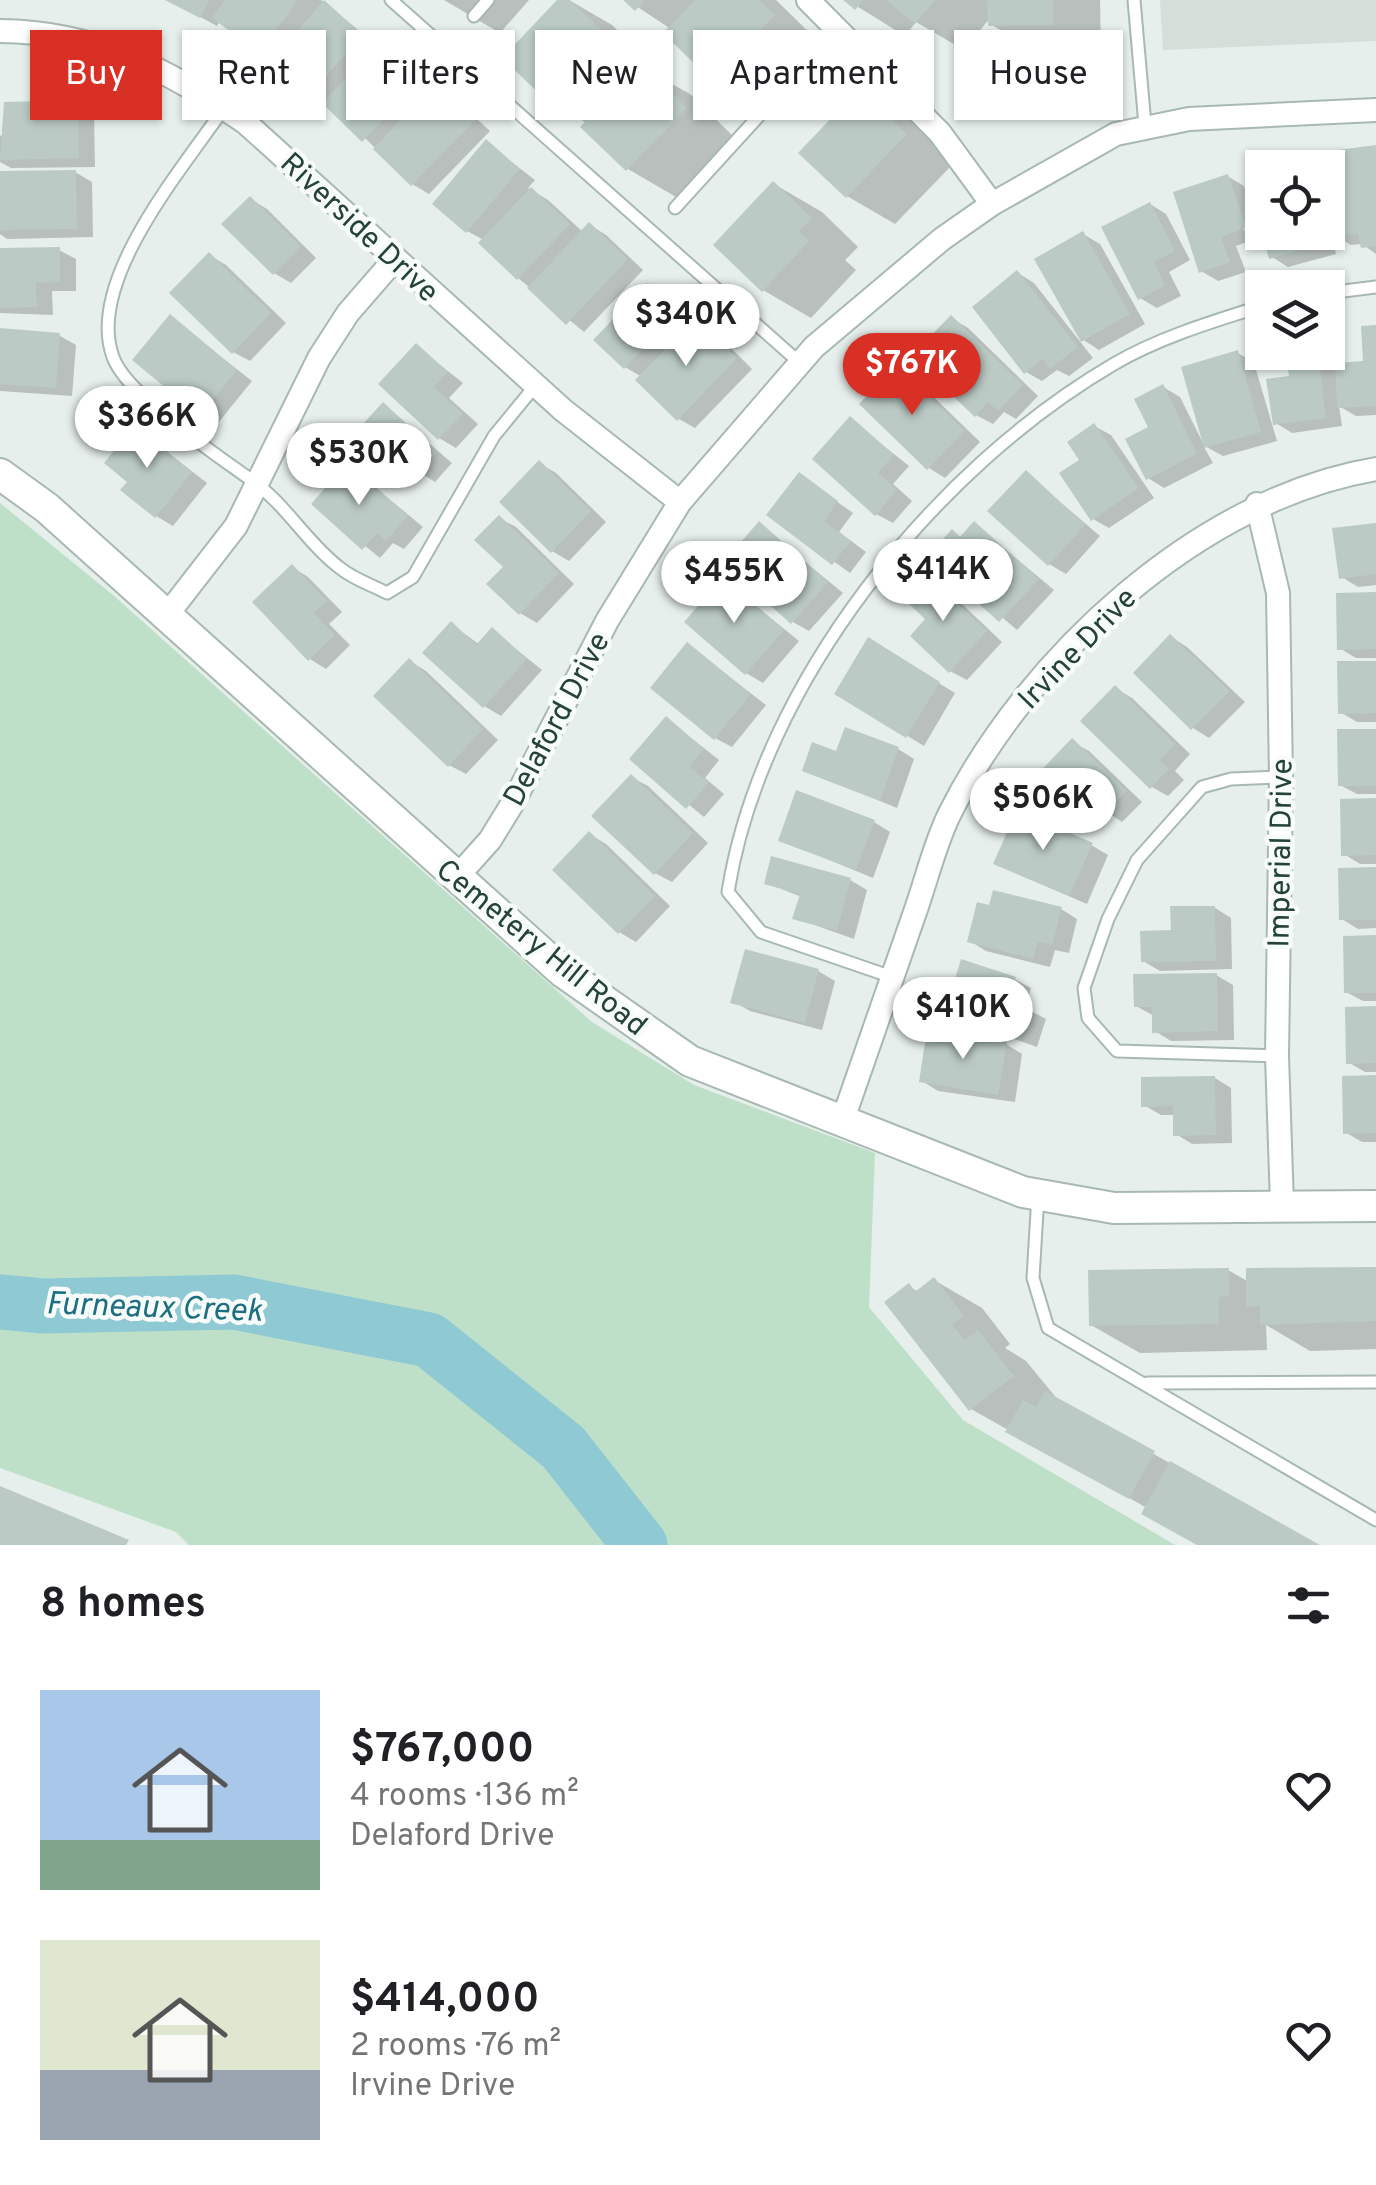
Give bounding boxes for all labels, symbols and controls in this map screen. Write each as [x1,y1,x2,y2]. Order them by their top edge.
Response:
chip: Buy [30,30,162,120]
chip: Rent [182,30,326,120]
chip: Filters [346,30,515,120]
chip: New [535,30,673,120]
chip: Apartment [693,30,934,120]
chip: House [954,30,1123,120]
street label: Riverside Drive [271,146,445,312]
map controls [1245,150,1345,370]
button: locate [1245,150,1345,250]
button: layers [1245,270,1345,370]
pin: $340K [616,284,756,369]
text: $340K [635,296,737,336]
pin: $767K [842,333,982,418]
text: $767K [865,345,959,385]
pin: $366K [77,386,217,471]
text: $366K [97,398,197,438]
pin: $530K [289,423,429,508]
text: $530K [308,435,410,475]
pin: $414K [873,539,1013,624]
pin: $455K [664,541,804,626]
text: $414K [895,551,991,591]
text: $455K [683,553,785,593]
street label: Irvine Drive [1012,581,1146,718]
street label: Delaford Drive [497,627,620,813]
street label: Imperial Drive [1262,758,1303,948]
pin: $506K [973,768,1113,853]
text: $506K [992,780,1094,820]
street label: Cemetery Hill Road [427,852,653,1045]
pin: $410K [893,977,1033,1062]
text: $410K [915,989,1011,1029]
water label: Furneaux Creek [45,1285,264,1333]
icon: filters [1281,1578,1336,1633]
text: 8 homes [40,1579,206,1632]
text: $767,000 [350,1724,534,1777]
icon: home [120,1730,240,1850]
icon: heart [1281,1763,1336,1818]
text: 4 rooms · 136 m² [350,1777,579,1817]
text: Delaford Drive [350,1817,554,1857]
text: $414,000 [350,1974,540,2027]
icon: home [120,1980,240,2100]
icon: heart [1281,2013,1336,2068]
text: 2 rooms · 76 m² [350,2027,561,2067]
text: Irvine Drive [350,2067,515,2107]

